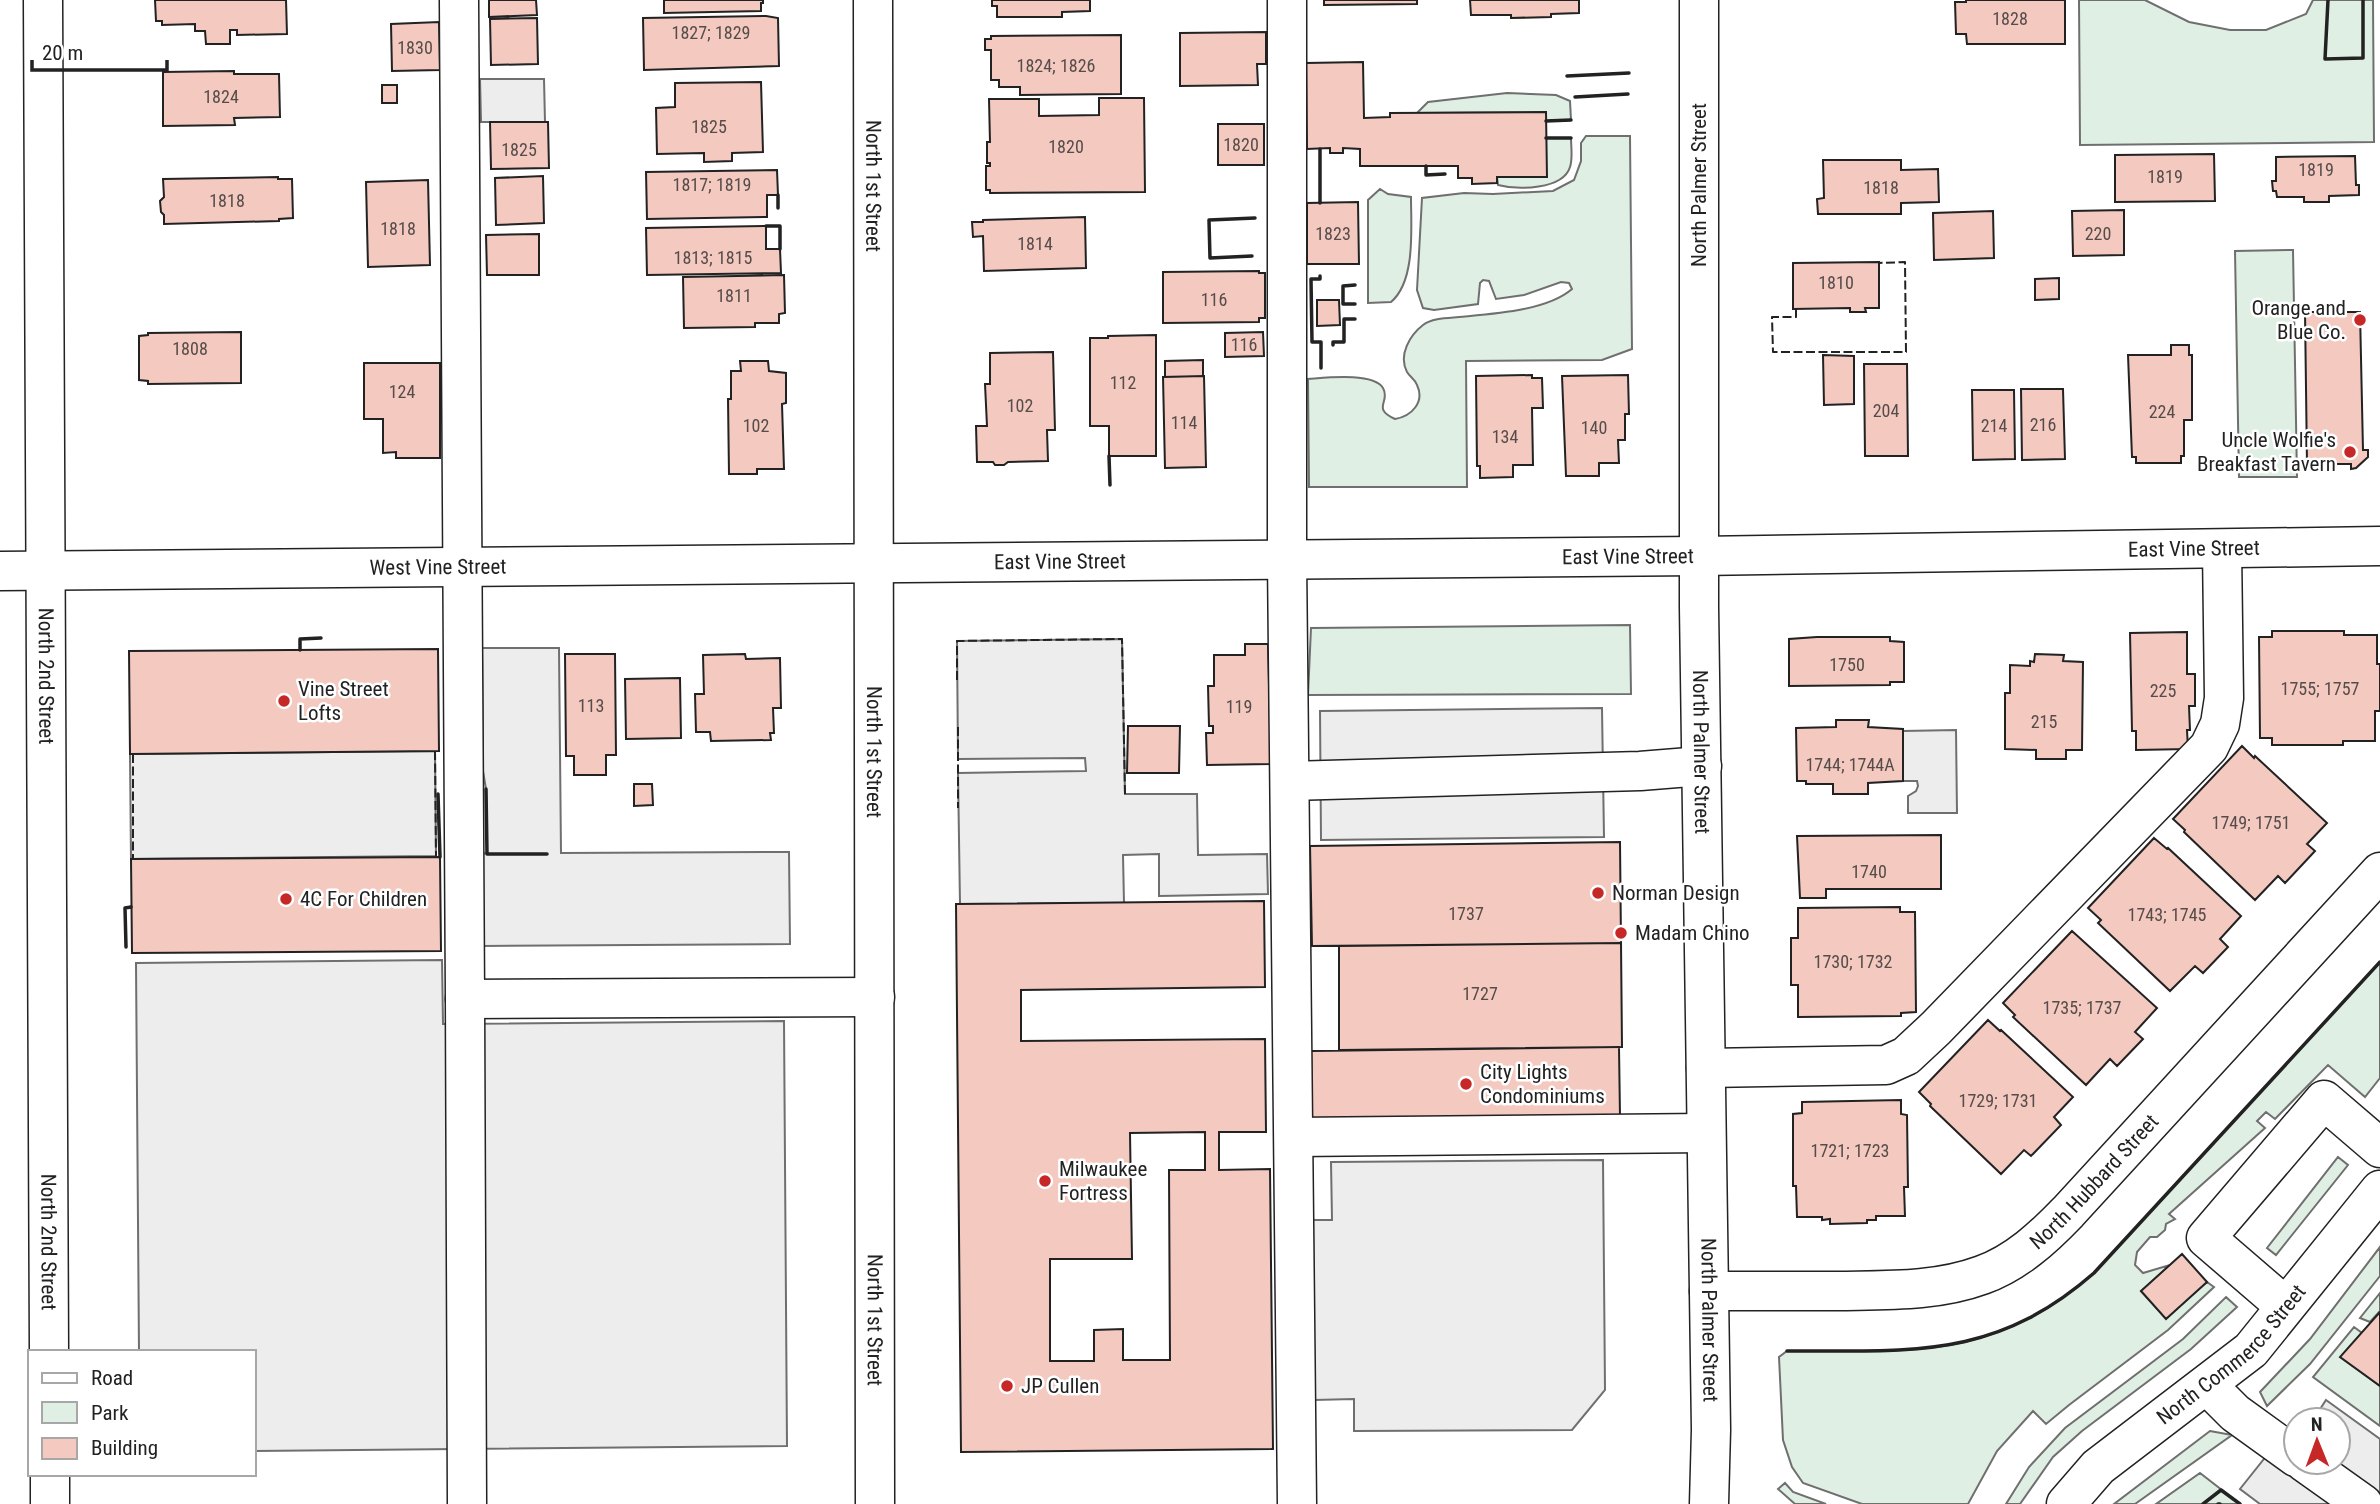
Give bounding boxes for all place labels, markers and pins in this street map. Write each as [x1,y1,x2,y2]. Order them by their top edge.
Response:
place label: Orange and Blue Co. [2251,296,2346,344]
marker: Orange and Blue Co. [2352,312,2368,328]
place label: Uncle Wolfie's Breakfast Tavern [2197,428,2336,476]
marker: Uncle Wolfie's Breakfast Tavern [2342,444,2358,460]
place label: Vine Street Lofts [298,677,389,725]
marker: Vine Street Lofts [276,693,292,709]
place label: Norman Design [1612,881,1740,905]
marker: Norman Design [1590,885,1606,901]
place label: 4C For Children [300,887,427,911]
marker: 4C For Children [278,891,294,907]
place label: Madam Chino [1635,921,1750,945]
marker: Madam Chino [1613,925,1629,941]
place label: City Lights Condominiums [1480,1060,1605,1108]
marker: City Lights Condominiums [1458,1076,1474,1092]
place label: Milwaukee Fortress [1059,1157,1147,1205]
marker: Milwaukee Fortress [1037,1173,1053,1189]
place label: JP Cullen [1021,1374,1099,1398]
marker: JP Cullen [999,1378,1015,1394]

